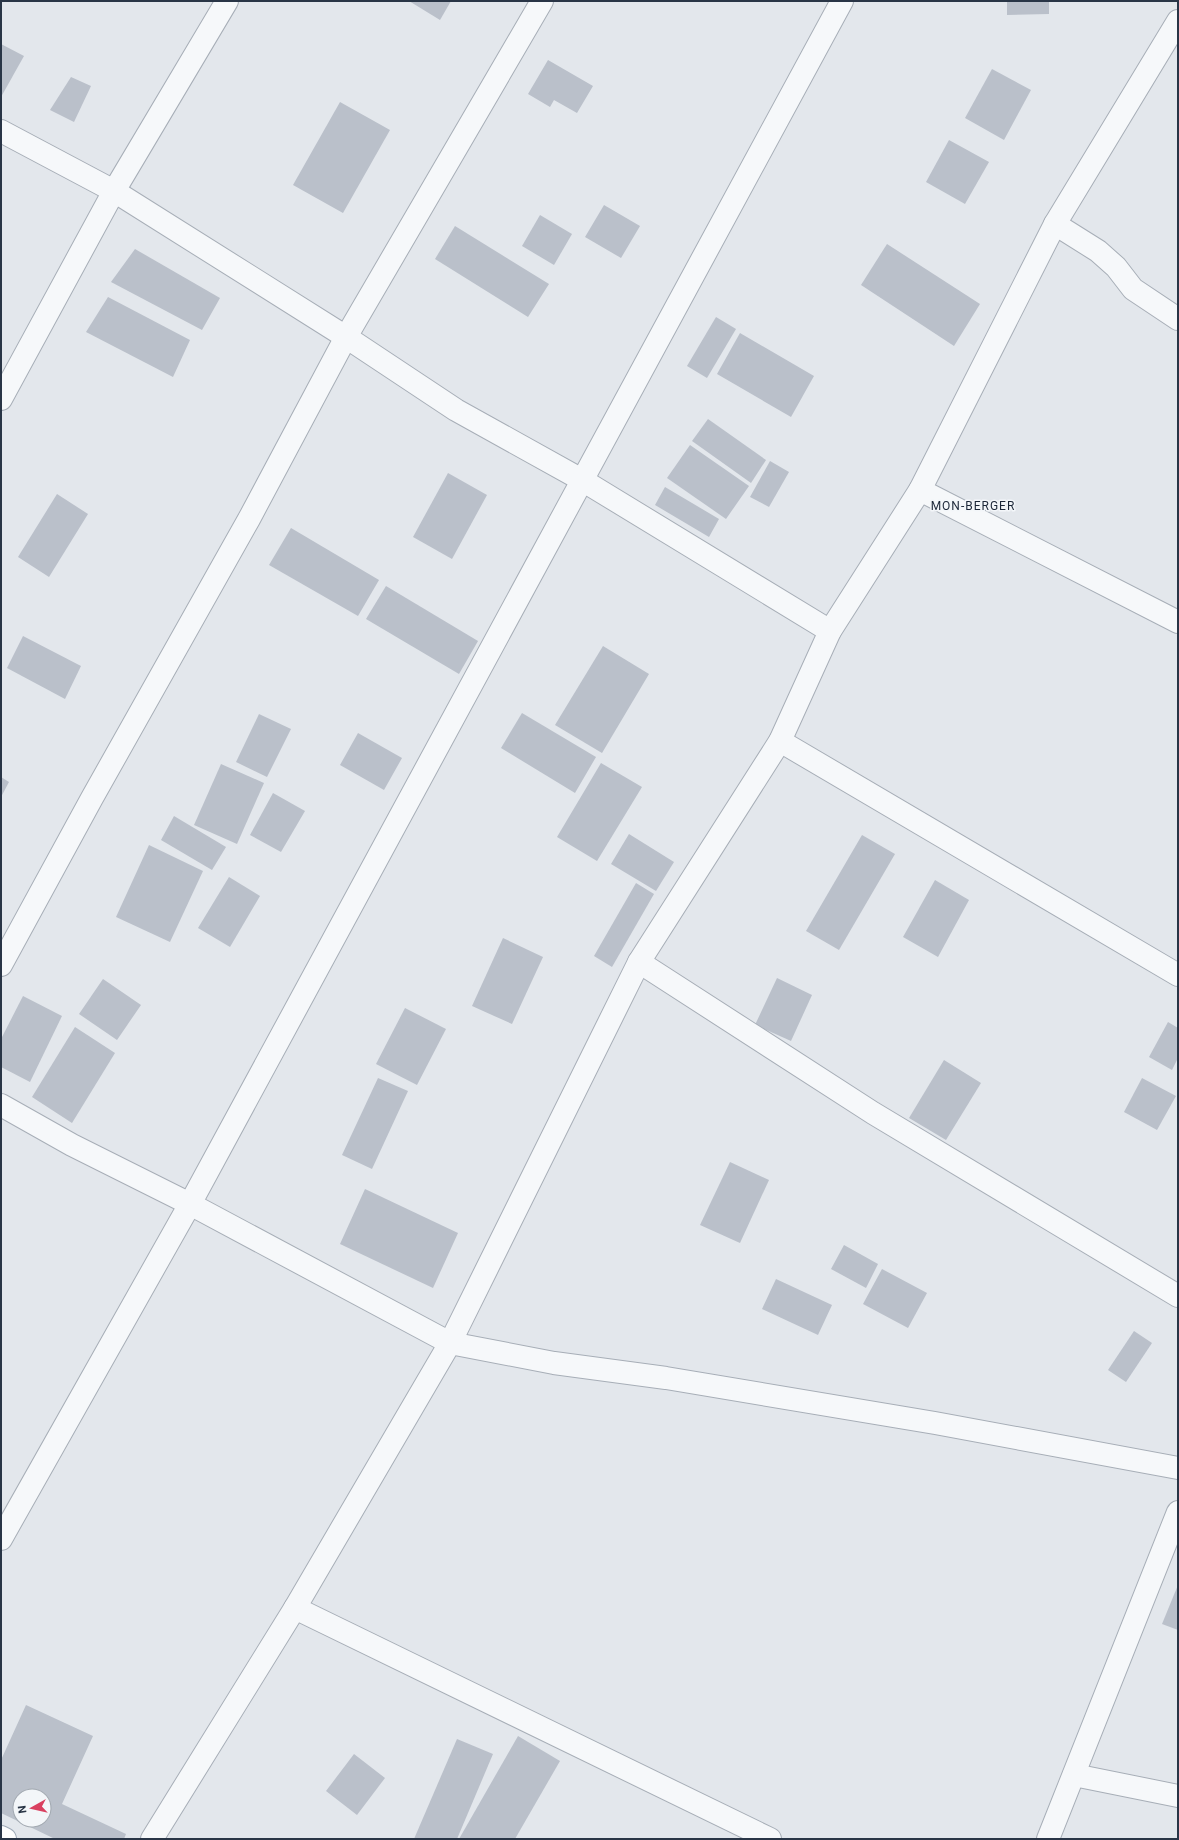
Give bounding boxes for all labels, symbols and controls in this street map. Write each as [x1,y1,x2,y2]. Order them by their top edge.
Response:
district label: MON-BERGER [931,499,1015,513]
north arrow [12,1788,52,1828]
text: N [16,1804,30,1814]

